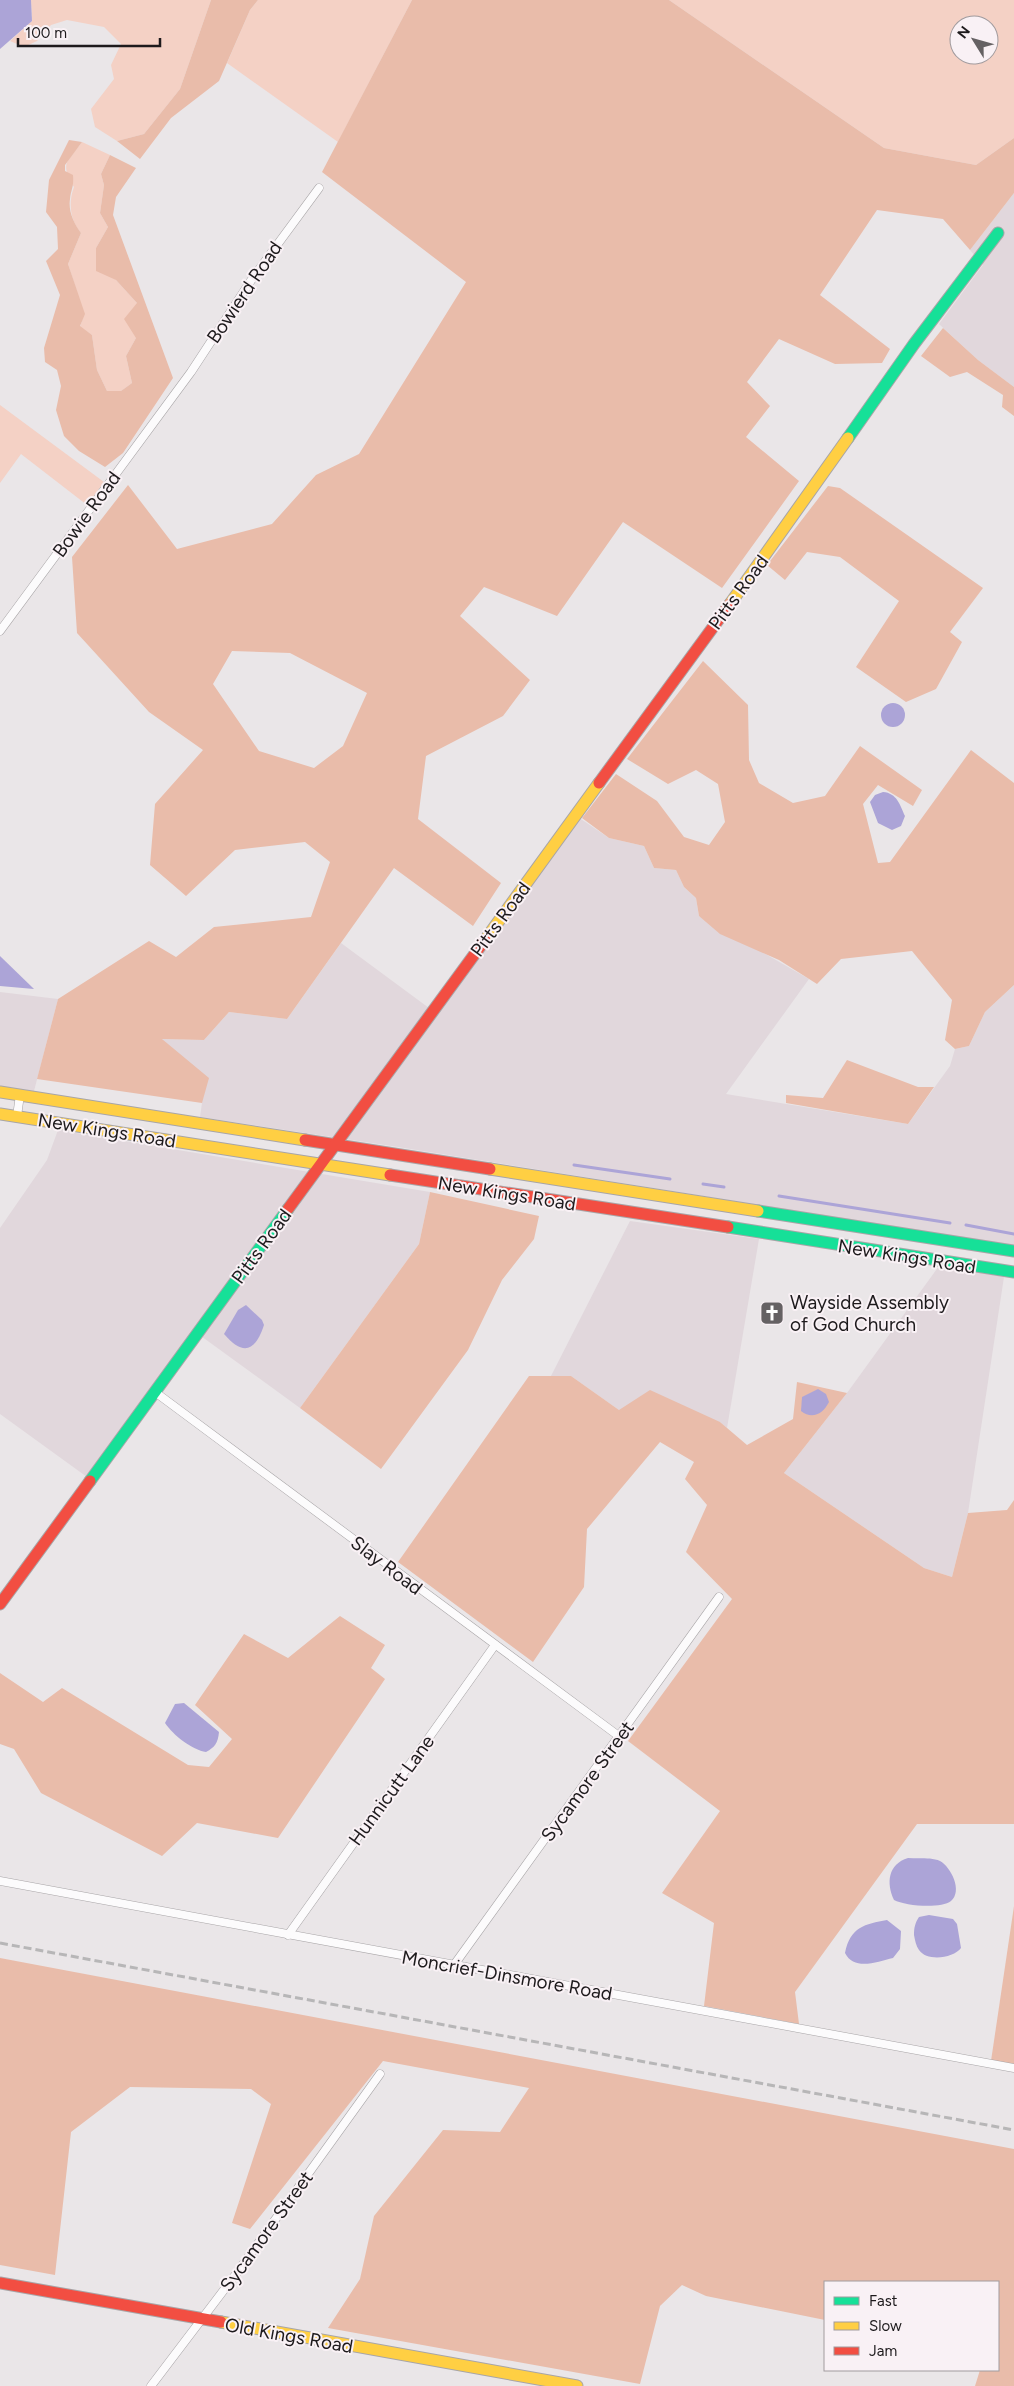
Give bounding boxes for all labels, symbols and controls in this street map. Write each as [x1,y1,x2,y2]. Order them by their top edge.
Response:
scale bar [18,15,160,47]
north arrow [949,15,999,65]
text: N [954,23,974,42]
text: 100 m [25,24,67,42]
street label: Bowierd Road [202,237,287,348]
street label: Bowie Road [48,467,125,562]
street label: Pitts Road [704,550,773,634]
street label: Pitts Road [466,877,535,961]
street label: New Kings Road [36,1108,178,1153]
street label: New Kings Road [436,1171,578,1216]
street label: Pitts Road [227,1204,296,1288]
street label: New Kings Road [836,1234,978,1279]
place label: Wayside Assembly of God Church [790,1291,949,1336]
church icon: Wayside Assembly of God Church [759,1300,785,1326]
street label: Slay Road [346,1531,427,1600]
street label: Sycamore Street [536,1717,639,1846]
street label: Hunnicutt Lane [344,1731,439,1850]
street label: Moncrief-Dinsmore Road [400,1946,614,2005]
street label: Sycamore Street [215,2167,318,2296]
legend [824,2281,999,2371]
text: Fast [869,2292,898,2310]
street label: Old Kings Road [223,2313,355,2358]
text: Slow [869,2317,902,2335]
text: Jam [869,2342,897,2360]

